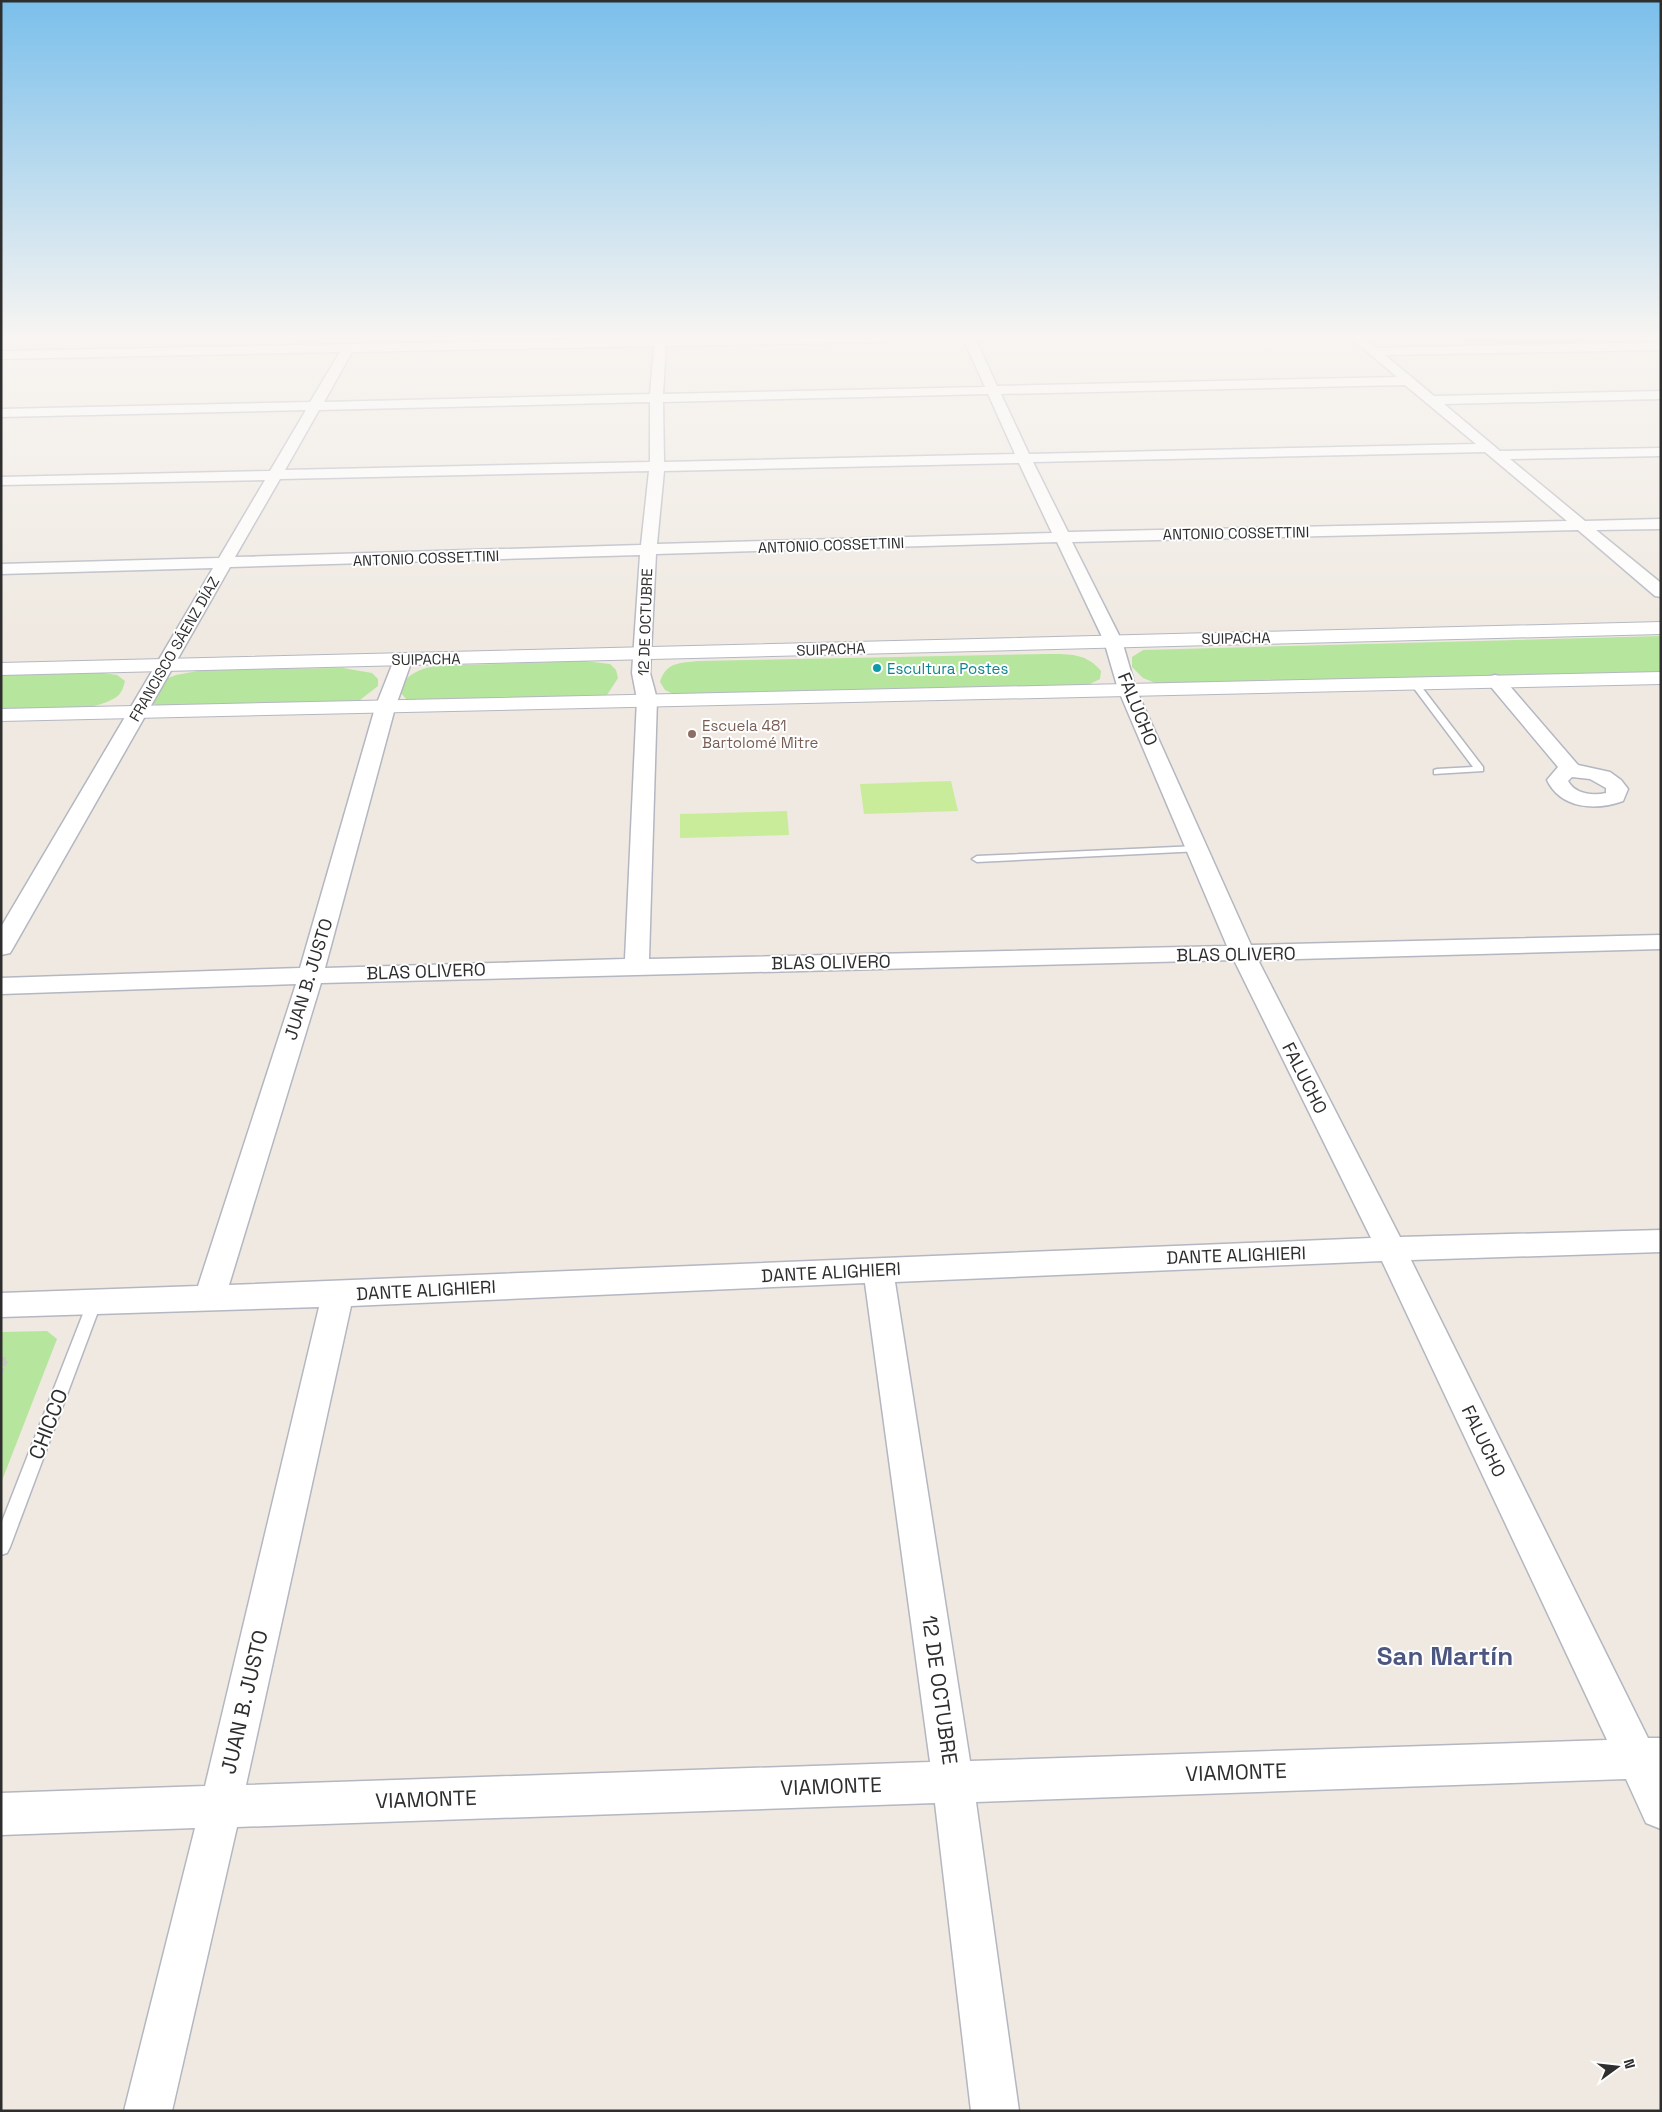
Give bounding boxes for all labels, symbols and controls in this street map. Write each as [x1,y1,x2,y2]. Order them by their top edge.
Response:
street label: ANTONIO COSSETTINI [1162,522,1310,544]
street label: ANTONIO COSSETTINI [757,533,905,557]
street label: ANTONIO COSSETTINI [352,546,500,570]
street label: 12 DE OCTUBRE [634,568,656,676]
street label: FRANCISCO SÁENZ DÍAZ [125,573,223,725]
street label: SUIPACHA [1201,628,1271,648]
street label: SUIPACHA [796,638,866,660]
street label: SUIPACHA [391,649,461,669]
place label: Escultura Postes [887,659,1008,678]
marker: Escultura Postes [871,662,883,674]
street label: FALUCHO [1113,669,1163,749]
place label: Escuela 481 Bartolomé Mitre [702,716,819,752]
marker: Escuela 481 Bartolomé Mitre [686,728,698,740]
street label: JUAN B. JUSTO [279,915,337,1043]
street label: BLAS OLIVERO [1176,941,1296,967]
street label: BLAS OLIVERO [771,949,891,975]
street label: BLAS OLIVERO [366,957,486,985]
street label: FALUCHO [1277,1038,1333,1118]
street label: DANTE ALIGHIERI [1166,1241,1306,1269]
street label: DANTE ALIGHIERI [761,1257,901,1287]
street label: DANTE ALIGHIERI [356,1275,496,1305]
street label: CHICCO [22,1385,74,1463]
street label: FALUCHO [1457,1401,1511,1481]
street label: 12 DE OCTUBRE [916,1614,964,1766]
street label: JUAN B. JUSTO [214,1627,274,1777]
district label: San Martín [1377,1639,1513,1673]
street label: VIAMONTE [1185,1757,1287,1787]
street label: VIAMONTE [780,1771,882,1801]
street label: VIAMONTE [375,1784,477,1814]
north arrow [1592,2042,1642,2092]
text: N [1620,2057,1639,2071]

